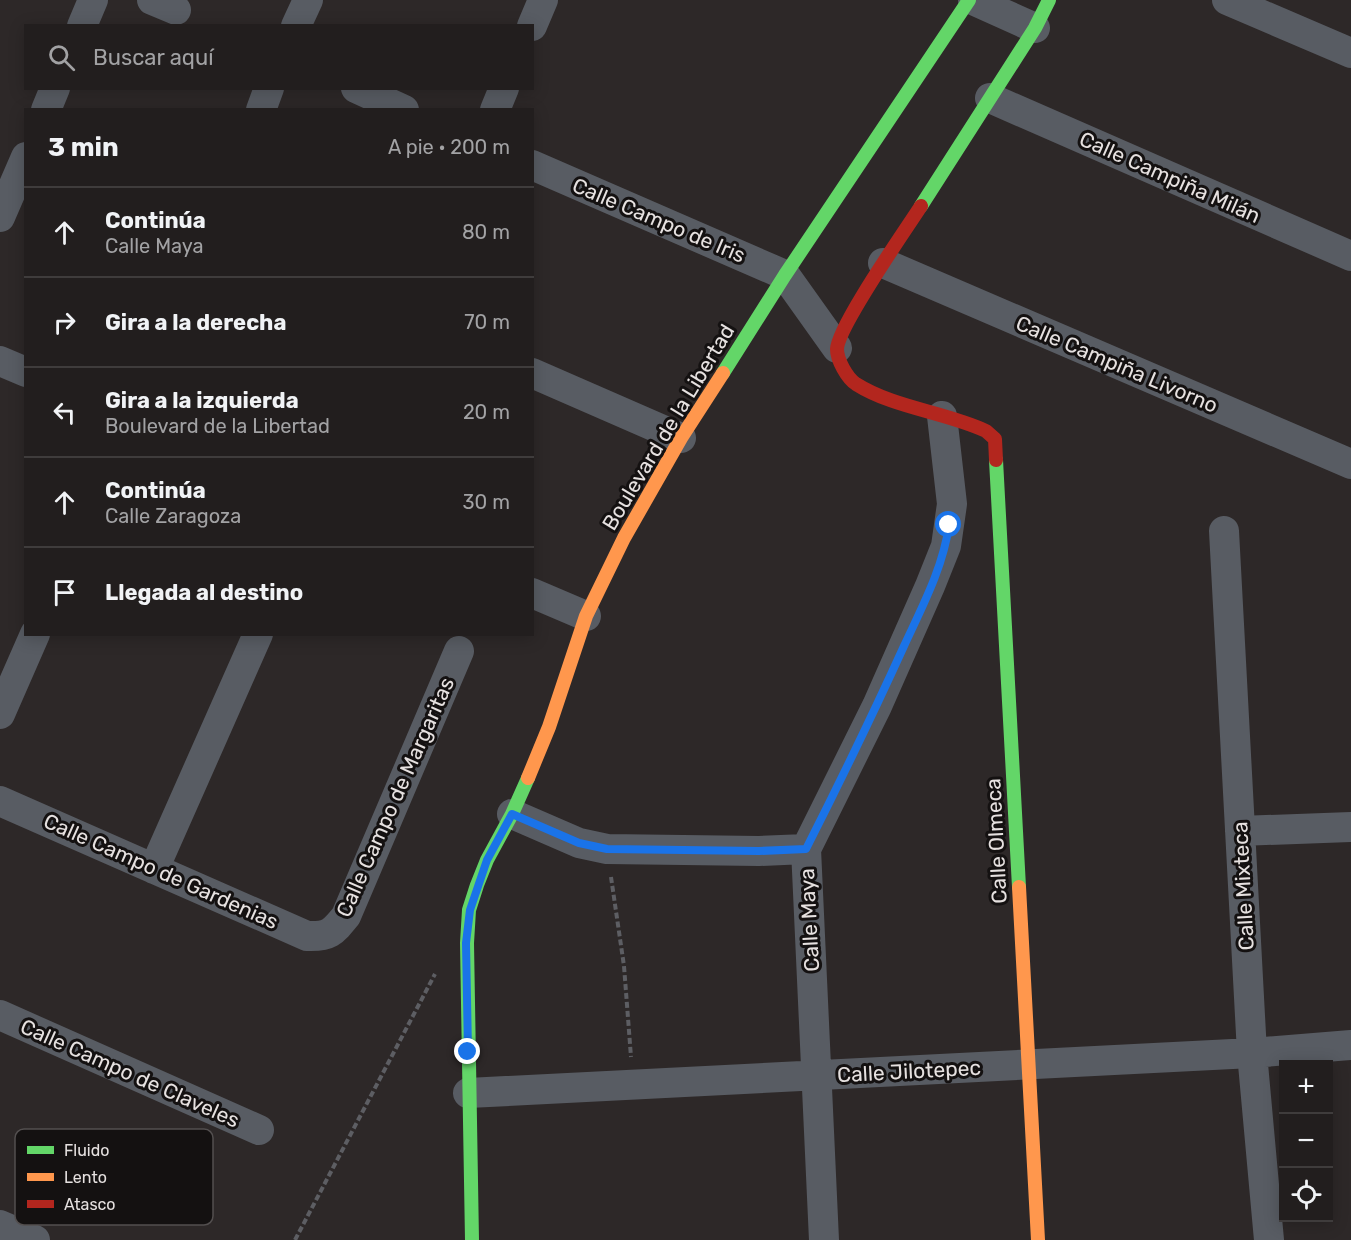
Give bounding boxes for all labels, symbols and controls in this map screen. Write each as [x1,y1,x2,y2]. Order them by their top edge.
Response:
search box [24,24,534,90]
icon: search [45,41,78,74]
text: Buscar aquí [93,44,214,71]
street label: Calle Campiña Milán [1076,126,1264,228]
text: 3 min [48,132,119,163]
text: A pie · 200 m [388,135,510,159]
street label: Calle Campo de Iris [569,172,749,268]
text: Continúa [105,207,206,234]
icon: ahead [48,216,81,249]
text: 80 m [462,220,510,244]
text: Calle Maya [105,234,204,258]
icon: right [48,306,81,339]
text: Gira a la derecha [105,309,286,336]
text: 70 m [464,310,510,334]
street label: Calle Campiña Livorno [1012,310,1222,418]
street label: Boulevard de la Libertad [596,319,740,535]
text: Gira a la izquierda [105,387,299,414]
icon: left [48,396,81,429]
text: 20 m [463,400,510,424]
text: Boulevard de la Libertad [105,414,330,438]
text: Continúa [105,477,206,504]
icon: ahead [48,486,81,519]
text: 30 m [463,490,510,514]
text: Calle Zaragoza [105,504,241,528]
route start [935,511,961,537]
icon: arrive [48,576,81,609]
text: Llegada al destino [105,579,303,606]
street label: Calle Campo de Margaritas [331,673,459,921]
street label: Calle Olmeca [980,778,1012,904]
street label: Calle Campo de Gardenias [40,808,282,934]
street label: Calle Mixteca [1227,821,1259,951]
street label: Calle Maya [794,868,824,972]
street label: Calle Campo de Claveles [17,1013,243,1133]
route end [454,1038,480,1064]
street label: Calle Jilotepec [836,1055,982,1087]
map controls [1279,1060,1333,1222]
button: + [1279,1060,1333,1114]
button: − [1279,1114,1333,1168]
legend [15,1129,213,1225]
text: Fluido [64,1141,109,1160]
text: Lento [64,1168,107,1187]
button: locate [1279,1168,1333,1222]
text: Atasco [64,1195,116,1214]

